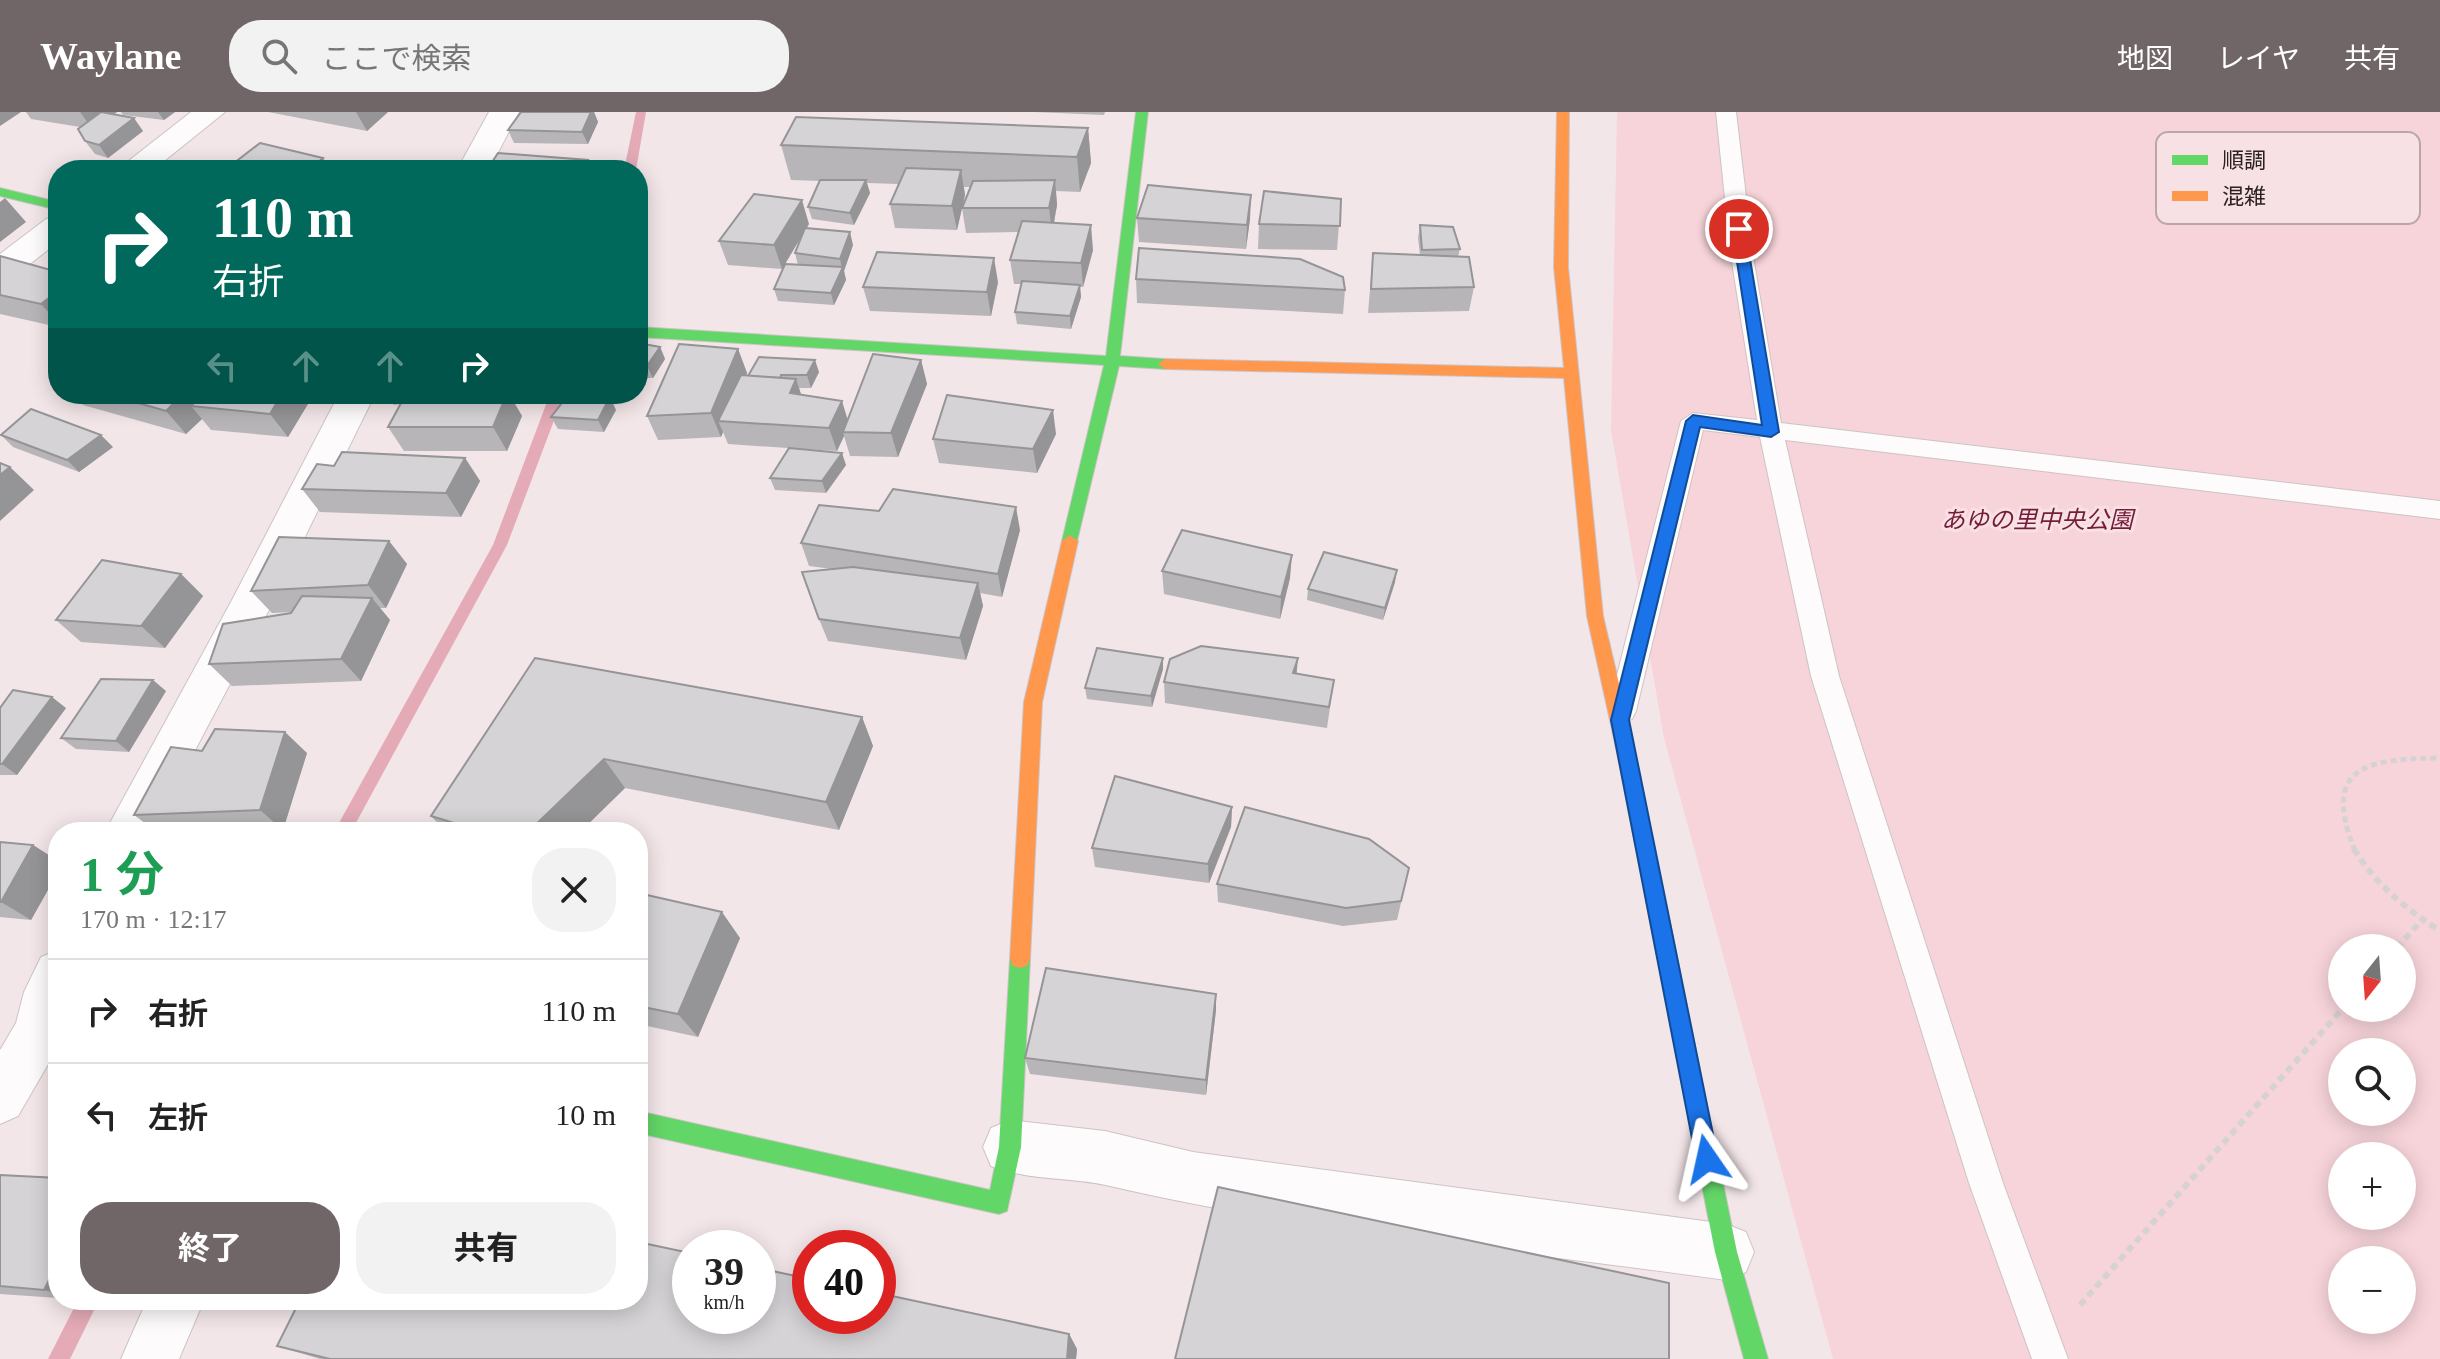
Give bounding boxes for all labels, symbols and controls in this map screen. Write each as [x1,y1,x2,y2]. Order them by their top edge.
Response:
search box [229,20,789,92]
icon: search [257,34,301,78]
text: Waylane [40,35,181,77]
text: ここで検索 [321,42,471,75]
text: 地図 [2117,43,2173,74]
text: レイヤ [2217,43,2300,74]
text: 共有 [2344,43,2400,74]
legend [2156,132,2420,224]
text: 順調 [2222,148,2266,173]
text: 混雑 [2222,184,2266,209]
text: 110 m [212,187,354,249]
icon: right [80,192,184,296]
pin [1705,195,1773,263]
icon: arrive [1717,207,1761,251]
text: 右折 [212,262,284,302]
icon: left [200,344,244,388]
icon: ahead [284,344,328,388]
icon: ahead [368,344,412,388]
icon: right [452,344,496,388]
park label: あゆの里中央公園 [1941,507,2136,533]
text: 1 分 [80,848,164,901]
button: close [532,848,616,932]
text: 170 m · 12:17 [80,905,227,934]
north arrow [2328,934,2416,1022]
map controls [2328,934,2416,1334]
icon: right [80,989,124,1033]
text: 110 m [541,994,616,1027]
text: 右折 [148,997,208,1030]
button: search [2328,1038,2416,1126]
icon: left [80,1093,124,1137]
text: 10 m [555,1098,616,1131]
text: 左折 [148,1101,208,1134]
position arrow [1665,1117,1749,1201]
button: + [2328,1142,2416,1230]
button: 終了 [80,1202,340,1294]
button: 共有 [356,1202,616,1294]
speed limit sign: 40 [792,1230,896,1334]
button: − [2328,1246,2416,1334]
text: 39 [704,1249,744,1294]
text: km/h [703,1291,745,1313]

